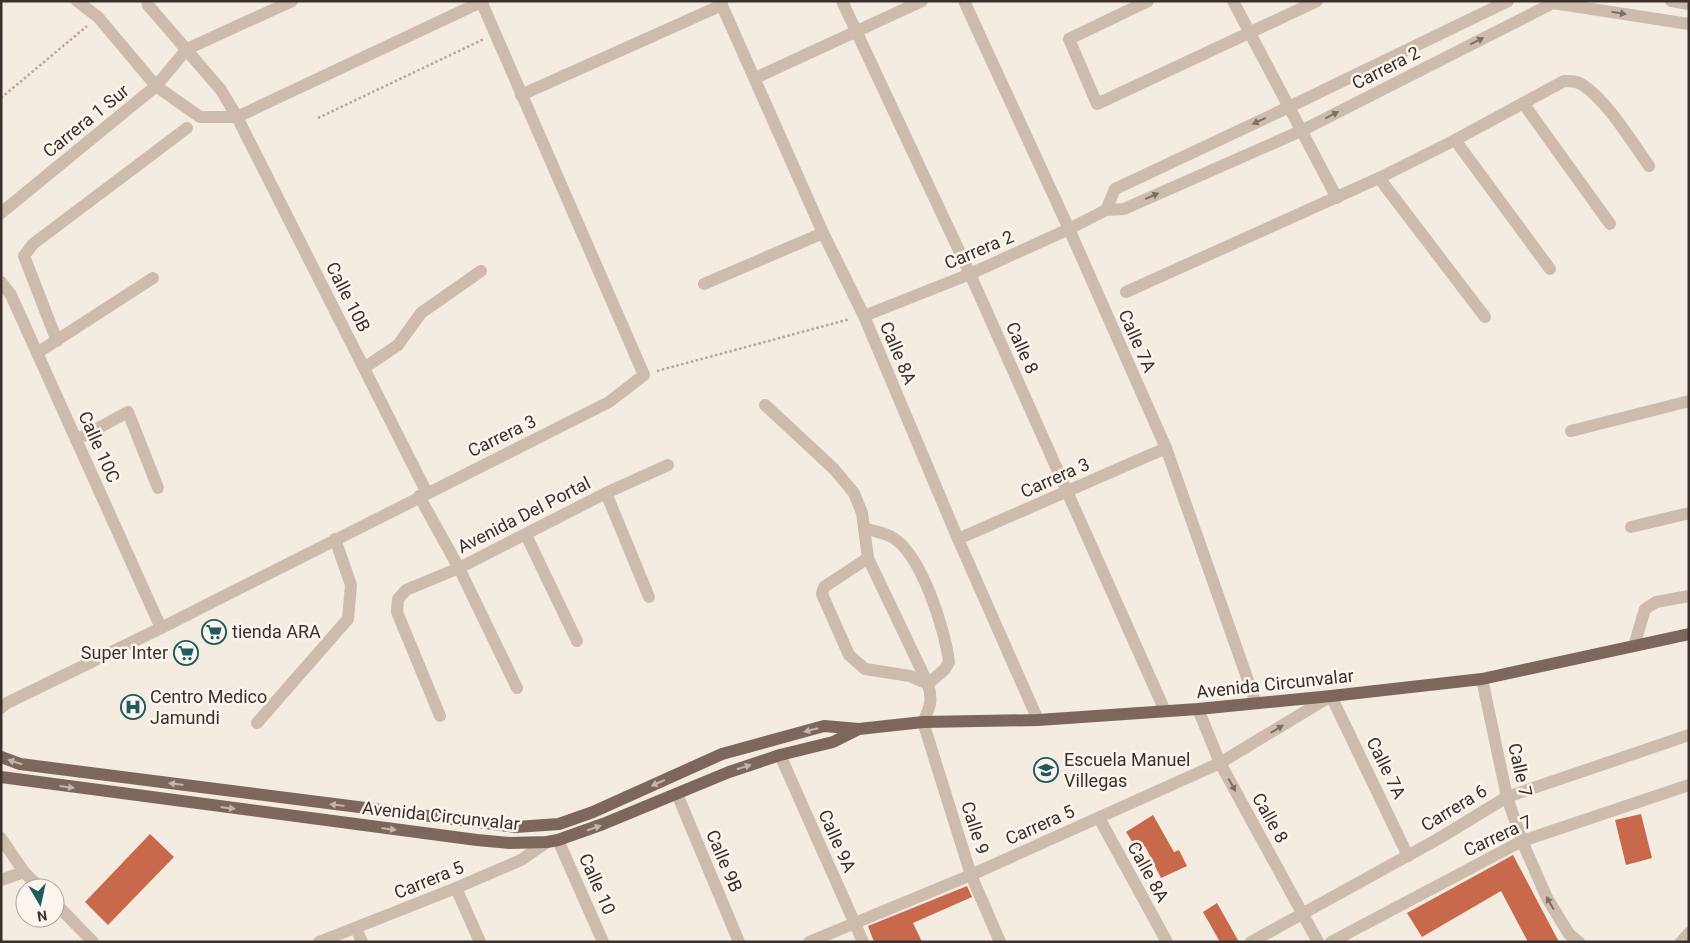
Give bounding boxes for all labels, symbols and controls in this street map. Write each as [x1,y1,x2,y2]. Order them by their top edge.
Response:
one-way arrow [1611,9,1627,17]
one-way arrow [1470,37,1484,45]
street label: Carrera 2 [1348,42,1423,94]
street label: Carrera 1 Sur [39,80,133,162]
one-way arrow [1325,111,1339,119]
one-way arrow [1252,117,1266,125]
one-way arrow [1145,192,1159,200]
street label: Carrera 2 [941,226,1017,274]
street label: Calle 10B [322,258,375,335]
street label: Calle 7A [1114,306,1161,376]
street label: Calle 8A [876,318,921,388]
street label: Calle 8 [1002,319,1043,377]
street label: Calle 10C [74,408,125,486]
street label: Carrera 3 [464,410,539,461]
street label: Carrera 3 [1017,453,1093,502]
street label: Avenida Del Portal [454,472,594,557]
supermarket icon: tienda ARA [201,619,227,645]
place label: tienda ARA [232,621,321,642]
supermarket icon: Super Inter [173,640,199,666]
place label: Super Inter [81,642,168,663]
street label: Avenida Circunvalar [1195,665,1355,702]
place label: Centro Medico Jamundi [150,686,267,728]
hospital icon: Centro Medico Jamundi [120,694,146,720]
one-way arrow [1270,724,1283,733]
one-way arrow [803,726,818,734]
street label: Calle 7A [1363,733,1410,802]
street label: Calle 7 [1504,741,1537,799]
place label: Escuela Manuel Villegas [1064,749,1190,791]
one-way arrow [7,757,22,765]
school or university icon: Escuela Manuel Villegas [1033,757,1059,783]
one-way arrow [737,763,752,770]
one-way arrow [1228,778,1236,793]
one-way arrow [651,779,665,787]
one-way arrow [168,780,184,788]
street label: Carrera 6 [1417,780,1491,835]
one-way arrow [59,783,75,791]
street label: Calle 8 [1248,789,1293,847]
street label: Avenida Circunvalar [361,797,521,834]
street label: Calle 9 [957,799,994,857]
one-way arrow [329,800,345,808]
street label: Carrera 5 [1002,800,1078,849]
one-way arrow [220,804,236,812]
street label: Calle 9A [814,806,861,876]
street label: Carrera 7 [1460,811,1535,861]
one-way arrow [586,824,601,831]
one-way arrow [381,825,397,833]
street label: Calle 9B [702,827,747,895]
street label: Calle 8A [1123,838,1174,906]
street label: Calle 10 [575,850,620,918]
street label: Carrera 5 [391,856,467,903]
north arrow [15,878,65,928]
one-way arrow [1546,896,1555,909]
text: N [36,907,48,925]

